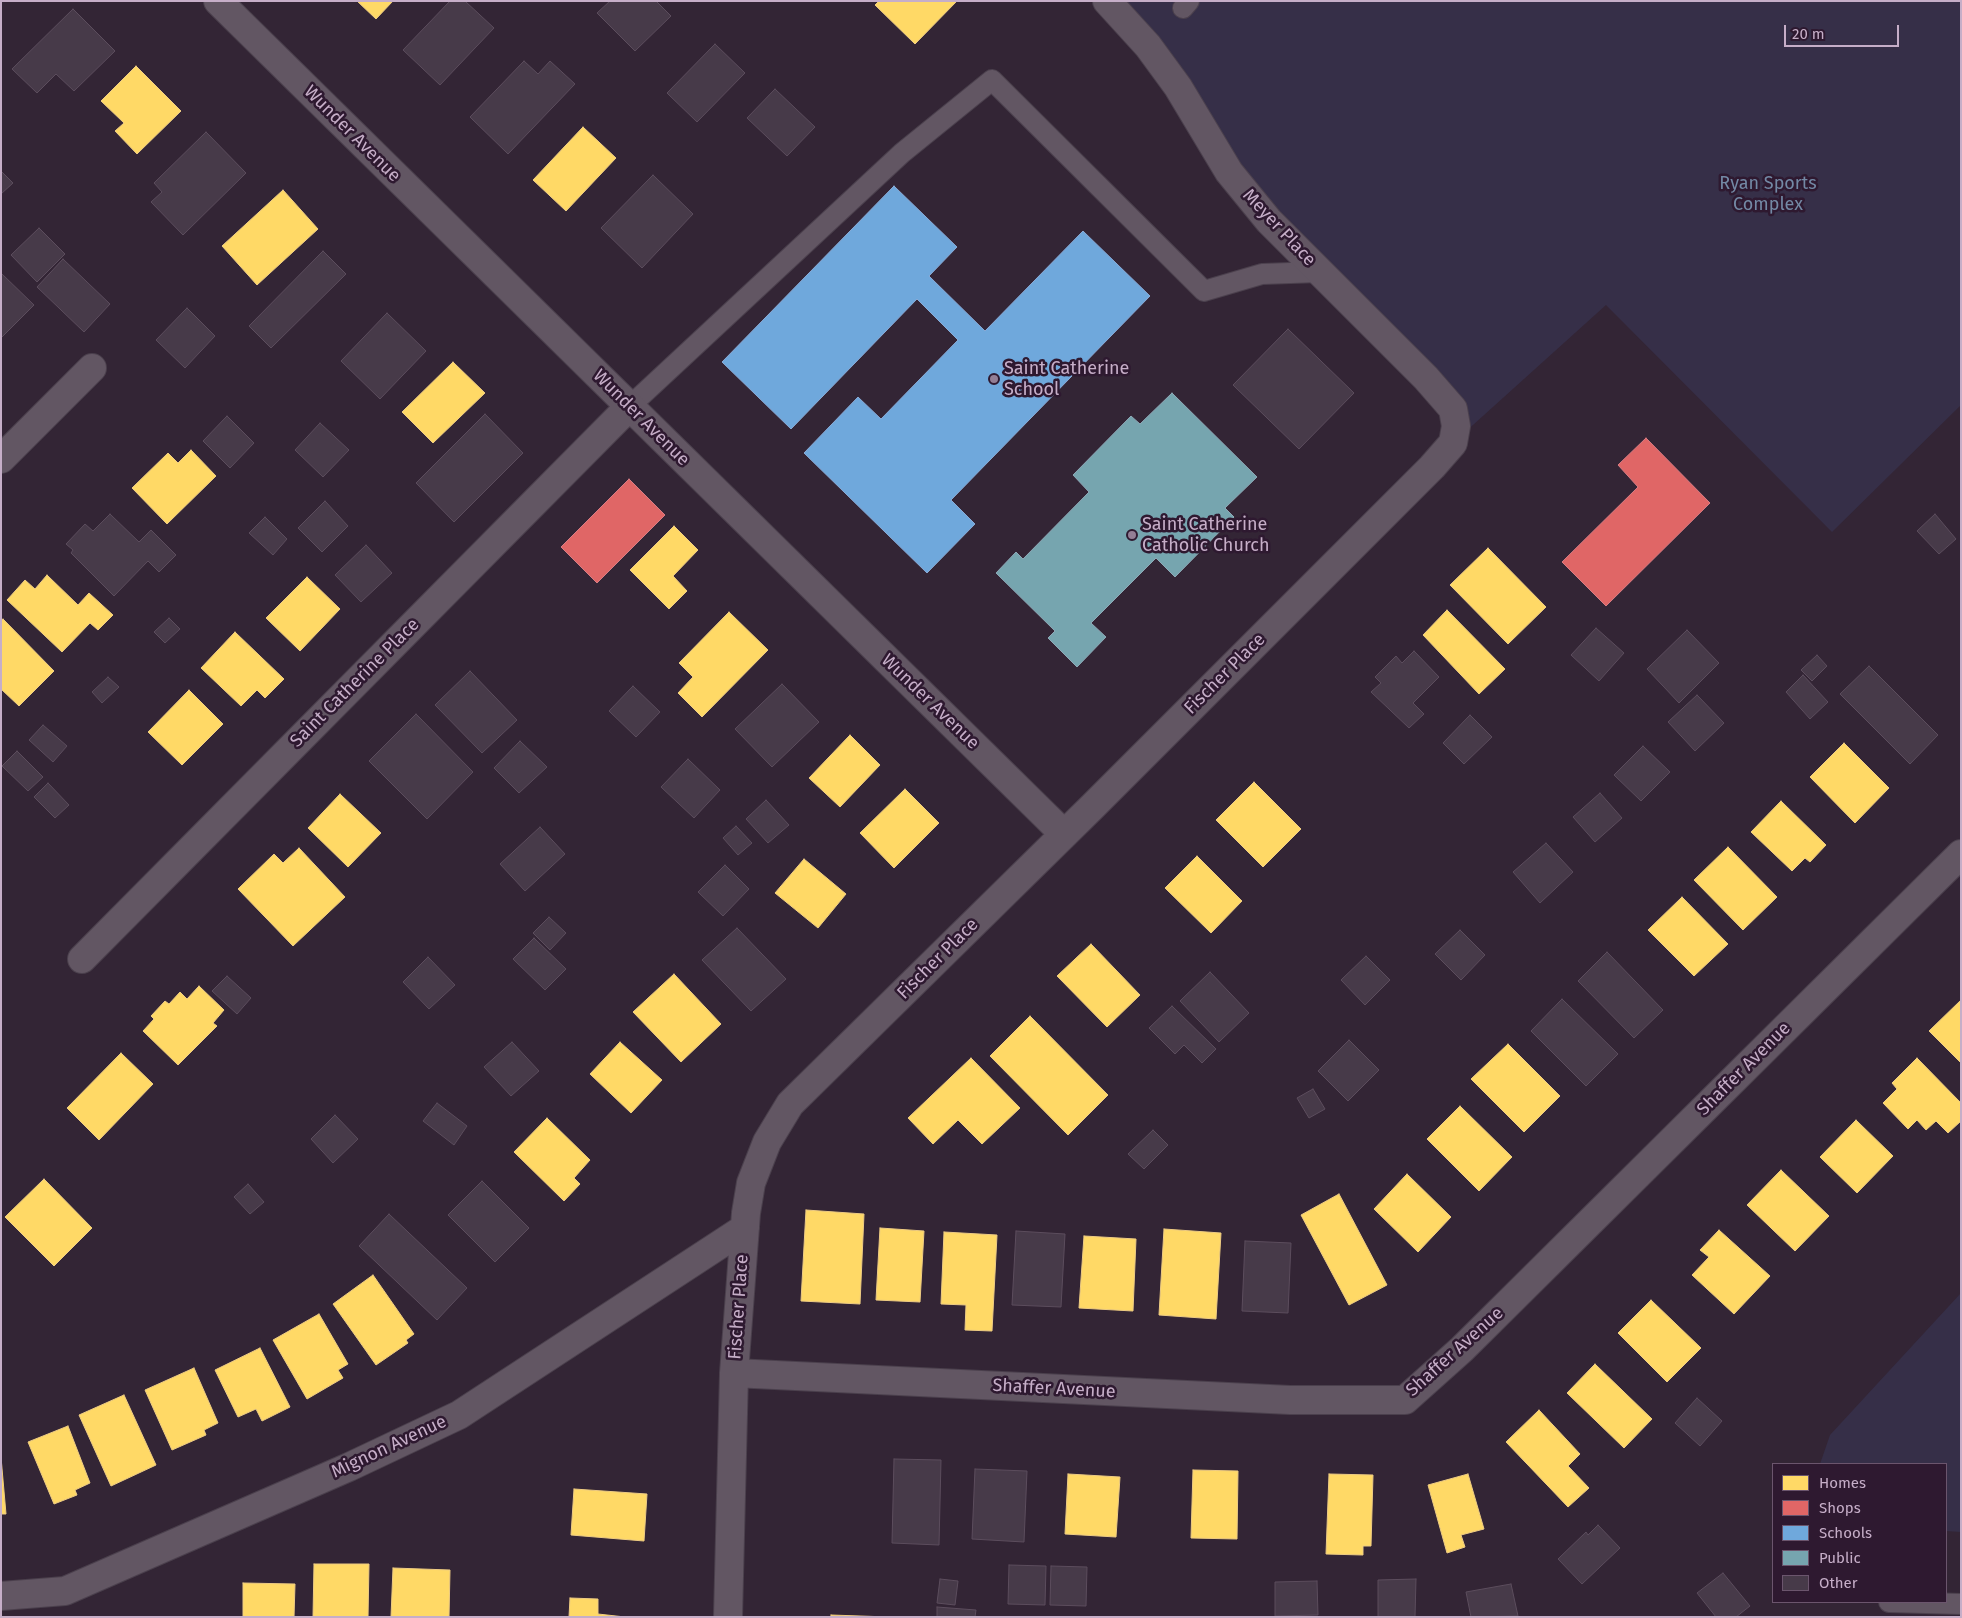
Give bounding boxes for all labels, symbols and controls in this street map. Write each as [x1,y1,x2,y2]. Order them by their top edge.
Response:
scale bar [1787,15,1902,47]
text: 20 m [1792,25,1825,43]
street label: Wunder Avenue [299,81,405,187]
park label: Ryan Sports Complex [1719,173,1817,215]
street label: Meyer Place [1238,185,1320,271]
place label: Saint Catherine School [1004,358,1129,400]
street label: Wunder Avenue [588,365,694,471]
marker: Saint Catherine School [988,373,1000,385]
place label: Saint Catherine Catholic Church [1142,514,1269,556]
marker: Saint Catherine Catholic Church [1126,529,1138,541]
street label: Saint Catherine Place [286,614,424,752]
street label: Fischer Place [1180,629,1270,719]
street label: Wunder Avenue [877,650,983,754]
street label: Fischer Place [893,914,983,1004]
street label: Shaffer Avenue [1693,1018,1795,1120]
street label: Fischer Place [725,1254,753,1360]
street label: Shaffer Avenue [1402,1303,1508,1401]
street label: Shaffer Avenue [992,1375,1116,1403]
street label: Mignon Avenue [328,1411,450,1483]
legend [1772,1463,1947,1603]
text: Homes [1819,1474,1866,1492]
text: Shops [1819,1499,1861,1517]
text: Schools [1819,1524,1872,1542]
text: Public [1819,1549,1861,1567]
text: Other [1819,1574,1858,1592]

